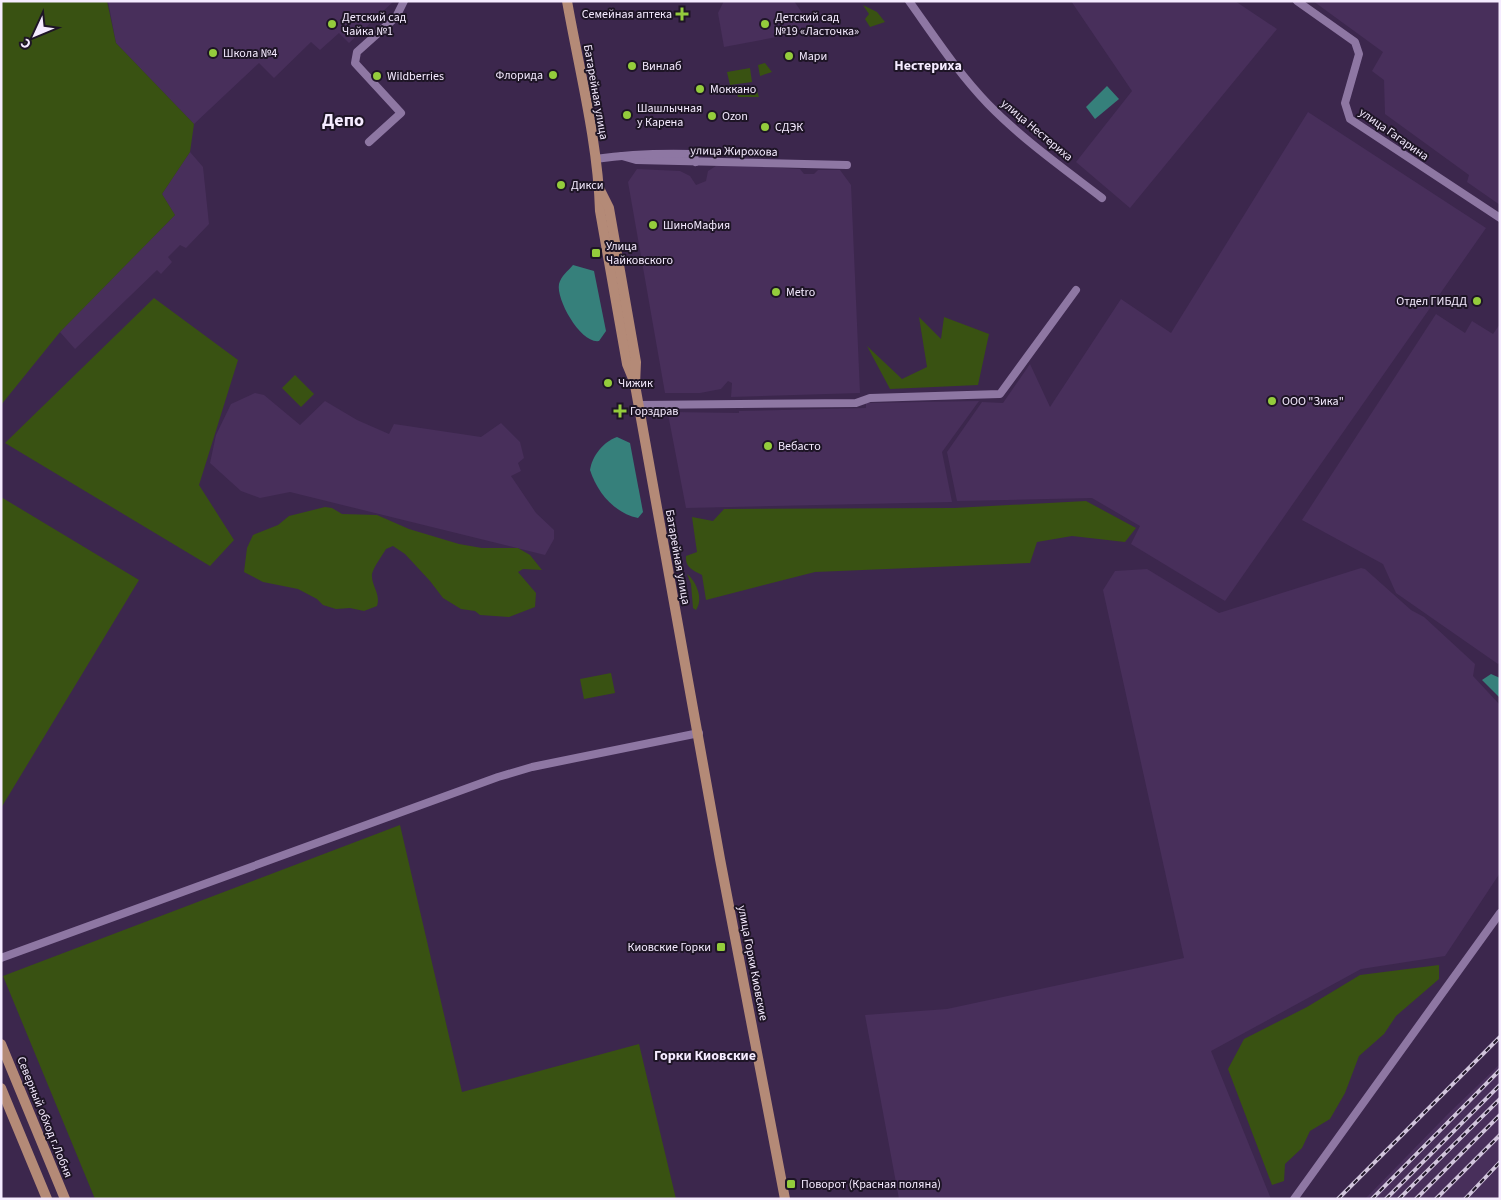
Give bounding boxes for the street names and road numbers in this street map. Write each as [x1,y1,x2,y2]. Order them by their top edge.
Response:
street label: Батарейная улица [579,43,612,141]
street label: улица Нестериха [997,95,1076,166]
street label: улица Гагарина [1355,104,1432,165]
street label: улица Жирохова [690,142,778,161]
street label: Батарейная улица [661,508,694,606]
street label: улица Горки Киовские [733,904,772,1022]
street label: Северный обход г.Лобня [12,1054,77,1180]

